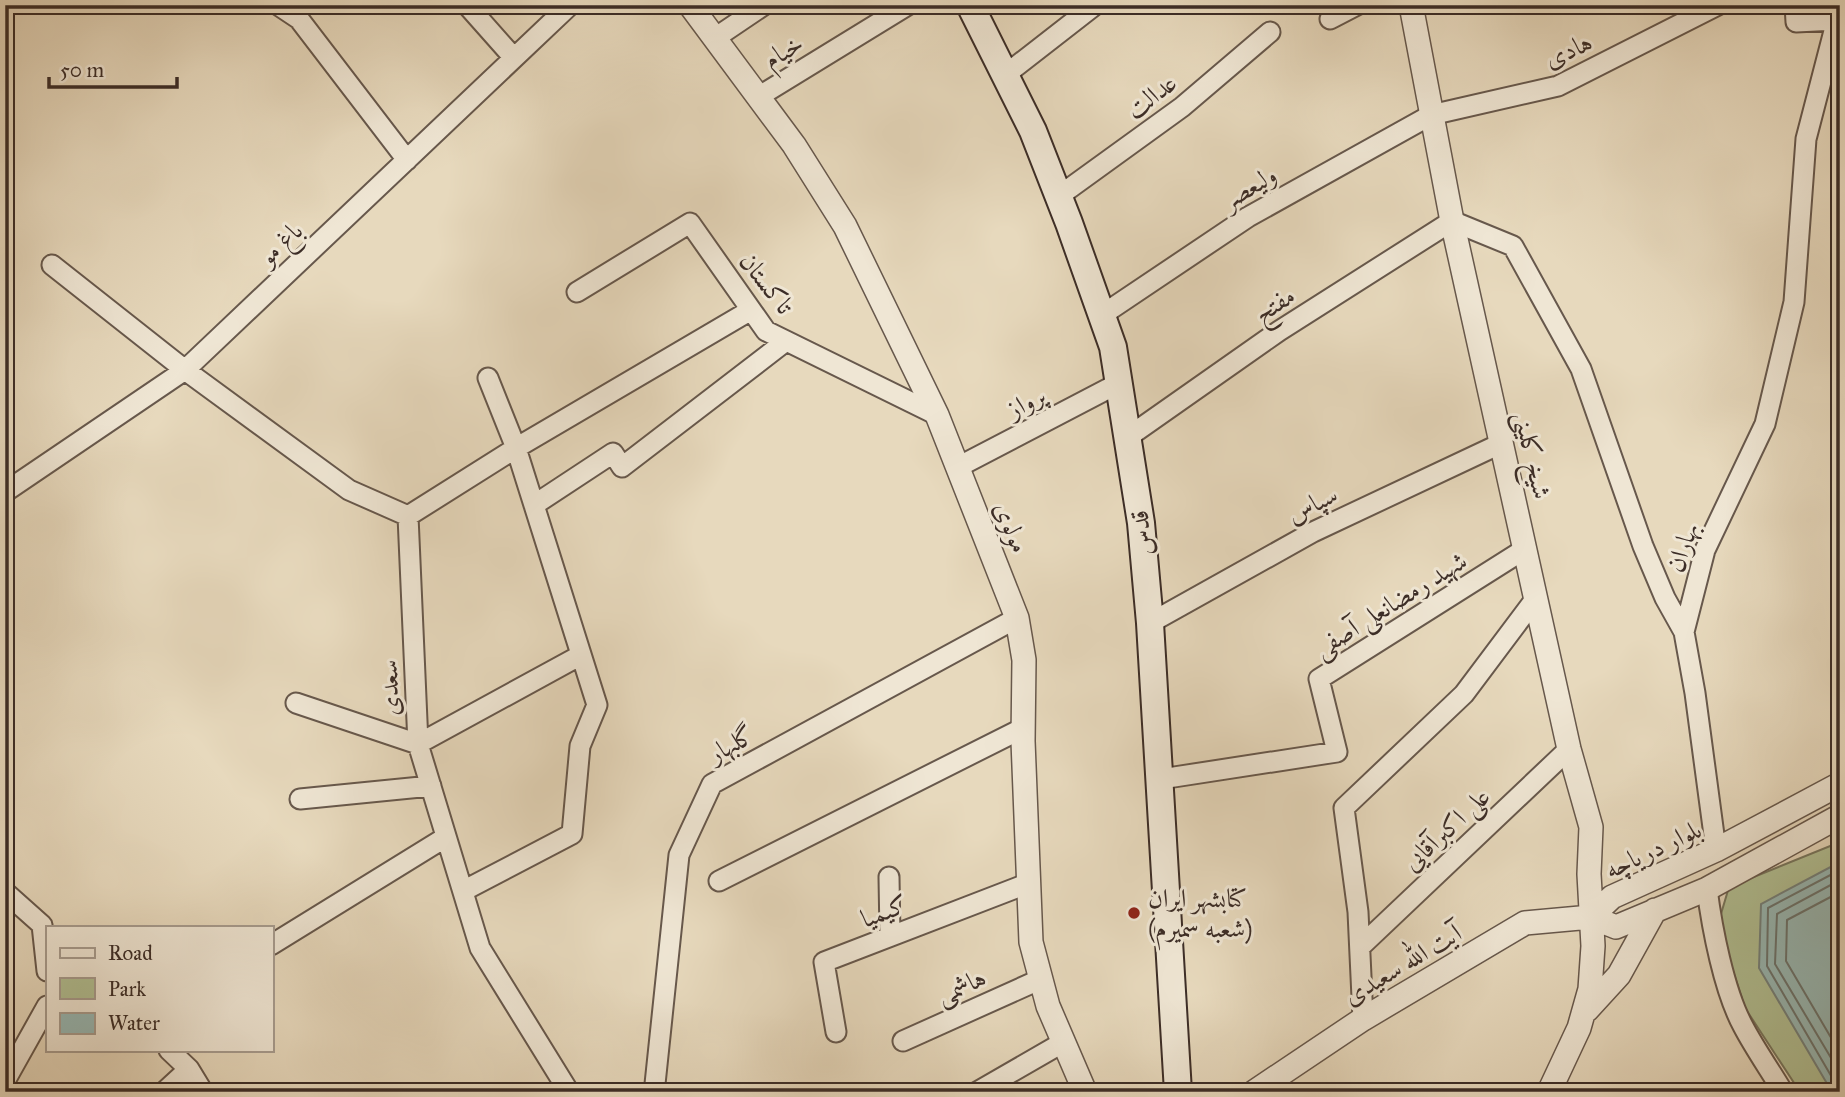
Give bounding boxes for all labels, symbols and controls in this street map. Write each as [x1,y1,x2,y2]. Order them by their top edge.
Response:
street label: هادی [1539,25,1597,75]
street label: خیام [757,27,812,81]
scale bar [49,46,177,90]
text: 50 m [60,57,105,83]
street label: عدالت [1119,67,1183,125]
street label: ولیعصر [1213,158,1283,218]
street label: باغ مو [249,214,313,278]
street label: تاکستان [733,246,802,321]
street label: مفتح [1247,279,1305,336]
street label: پرواز [999,378,1053,427]
street label: شیخ کلینی [1500,408,1559,504]
street label: سپاس [1281,478,1344,532]
street label: مولوی [986,497,1037,558]
street label: قدس [1123,509,1159,557]
street label: بهاران [1659,518,1706,576]
street label: شهید رمضانعلی آصفی [1307,544,1474,666]
street label: سعدی [372,659,406,717]
street label: گلبهار [699,718,760,772]
street label: علی اکبرآقایی [1395,780,1499,880]
street label: بلوار دریاچه [1599,813,1707,887]
place label: کتابشهر ایران (شعبه سمیرم) [1148,882,1253,951]
street label: کیمیا [856,887,912,935]
marker: کتابشهر ایران (شعبه سمیرم) [1126,905,1142,921]
street label: آیت الله سعیدی [1335,912,1469,1013]
legend [46,926,273,1052]
text: Road [108,940,153,966]
street label: هاشمی [931,961,992,1013]
text: Park [108,976,146,1002]
text: Water [108,1010,160,1036]

